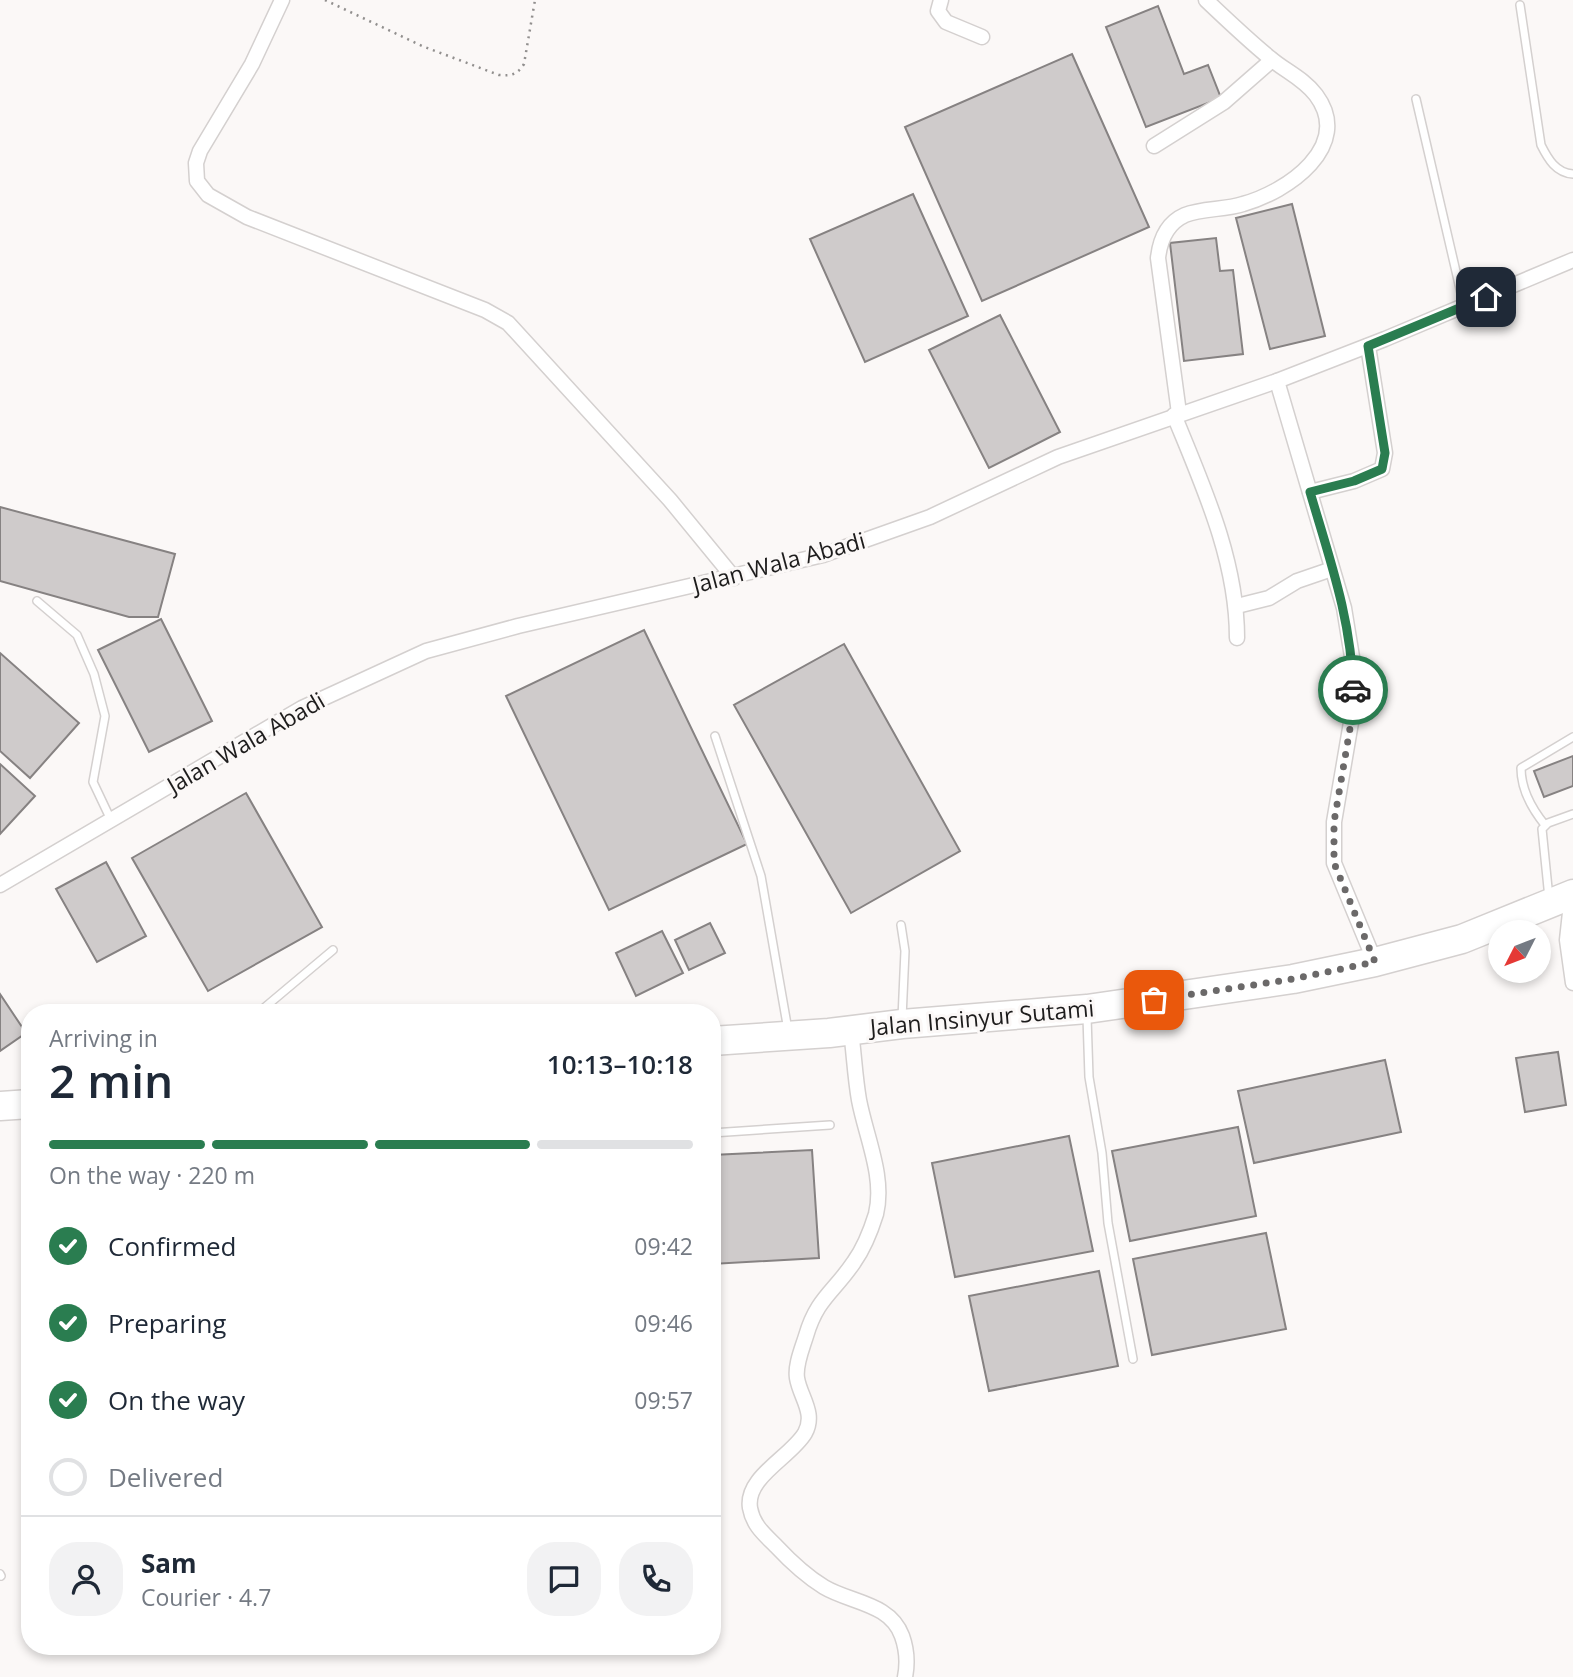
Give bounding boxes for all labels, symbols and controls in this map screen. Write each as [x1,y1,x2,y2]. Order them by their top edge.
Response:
pin [1456,267,1516,327]
icon: home [1467,278,1505,316]
street label: Jalan Wala Abadi [687,524,869,601]
courier [1318,655,1388,725]
icon: car [1334,671,1372,709]
street label: Jalan Wala Abadi [159,684,330,801]
north arrow [1488,920,1550,984]
map controls [1488,920,1551,983]
pin [1124,970,1184,1030]
icon: bag [1135,981,1173,1019]
street label: Jalan Insinyur Sutami [867,991,1095,1043]
text: Arriving in [49,1022,158,1054]
text: 10:13–10:18 [547,1046,693,1082]
text: 2 min [49,1049,173,1111]
text: On the way · 220 m [49,1159,255,1191]
icon: check [49,1227,87,1265]
text: Confirmed [108,1228,236,1264]
text: 09:42 [634,1230,693,1262]
icon: check [49,1304,87,1342]
text: Preparing [108,1305,226,1341]
text: 09:46 [634,1307,693,1339]
icon: check [49,1381,87,1419]
text: On the way [108,1382,245,1418]
text: 09:57 [634,1384,693,1416]
text: Delivered [108,1459,223,1495]
button: person [49,1542,123,1616]
button: chat [527,1542,601,1616]
button: phone [619,1542,693,1616]
text: Sam [141,1545,197,1581]
text: Courier · 4.7 [141,1581,271,1613]

